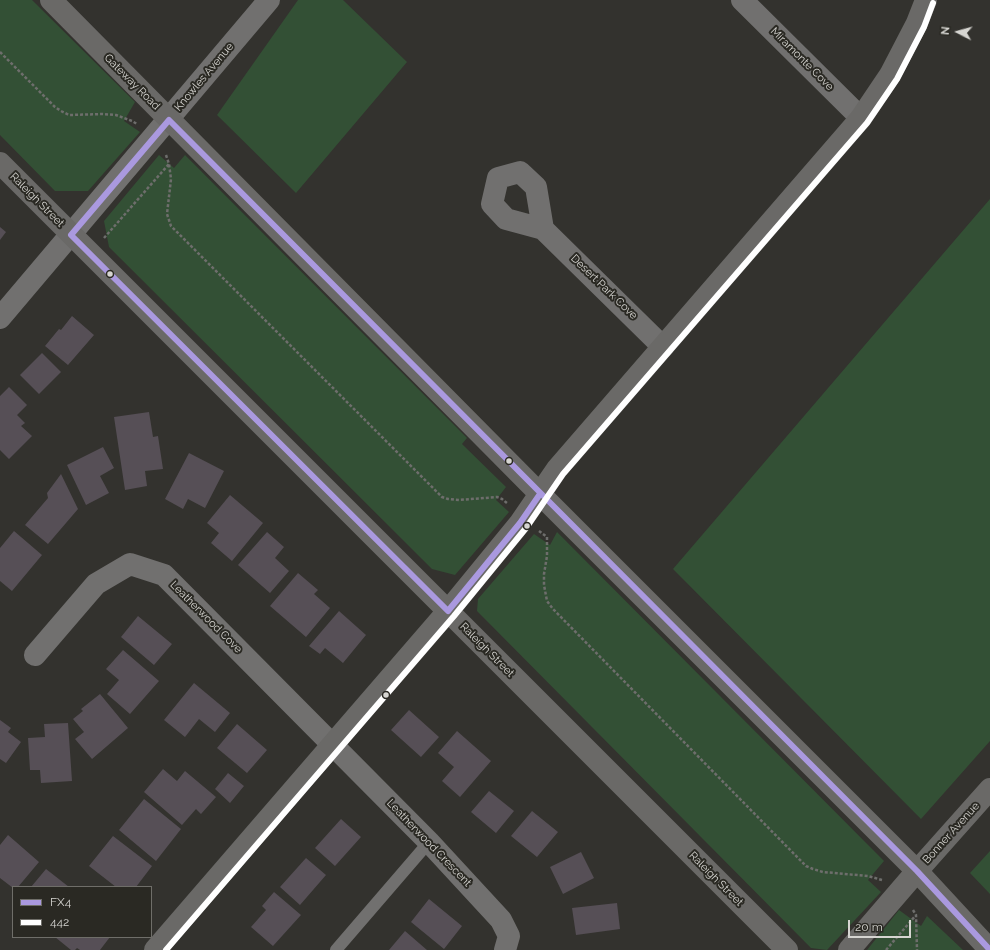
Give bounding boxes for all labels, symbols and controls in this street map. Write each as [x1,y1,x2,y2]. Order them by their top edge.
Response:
north arrow [938,12,978,52]
street label: Miramonte Cove [768,25,836,93]
text: N [939,26,952,36]
street label: Knowles Avenue [172,40,236,114]
street label: Gateway Road [101,51,163,113]
street label: Raleigh Street [7,170,67,230]
street label: Desert Park Cove [568,252,640,322]
unlabelled marker [105,269,115,279]
unlabelled marker [504,456,514,466]
unlabelled marker [522,521,532,531]
street label: Leatherwood Cove [167,578,245,656]
street label: Raleigh Street [457,620,517,680]
unlabelled marker [381,690,391,700]
street label: Leatherwood Crescent [384,797,474,889]
street label: Bonner Avenue [920,799,982,867]
street label: Raleigh Street [686,849,746,909]
legend [12,886,152,938]
text: FX4 [50,895,71,909]
scale bar [850,912,913,938]
text: 442 [50,915,69,929]
text: 20 m [855,920,883,934]

